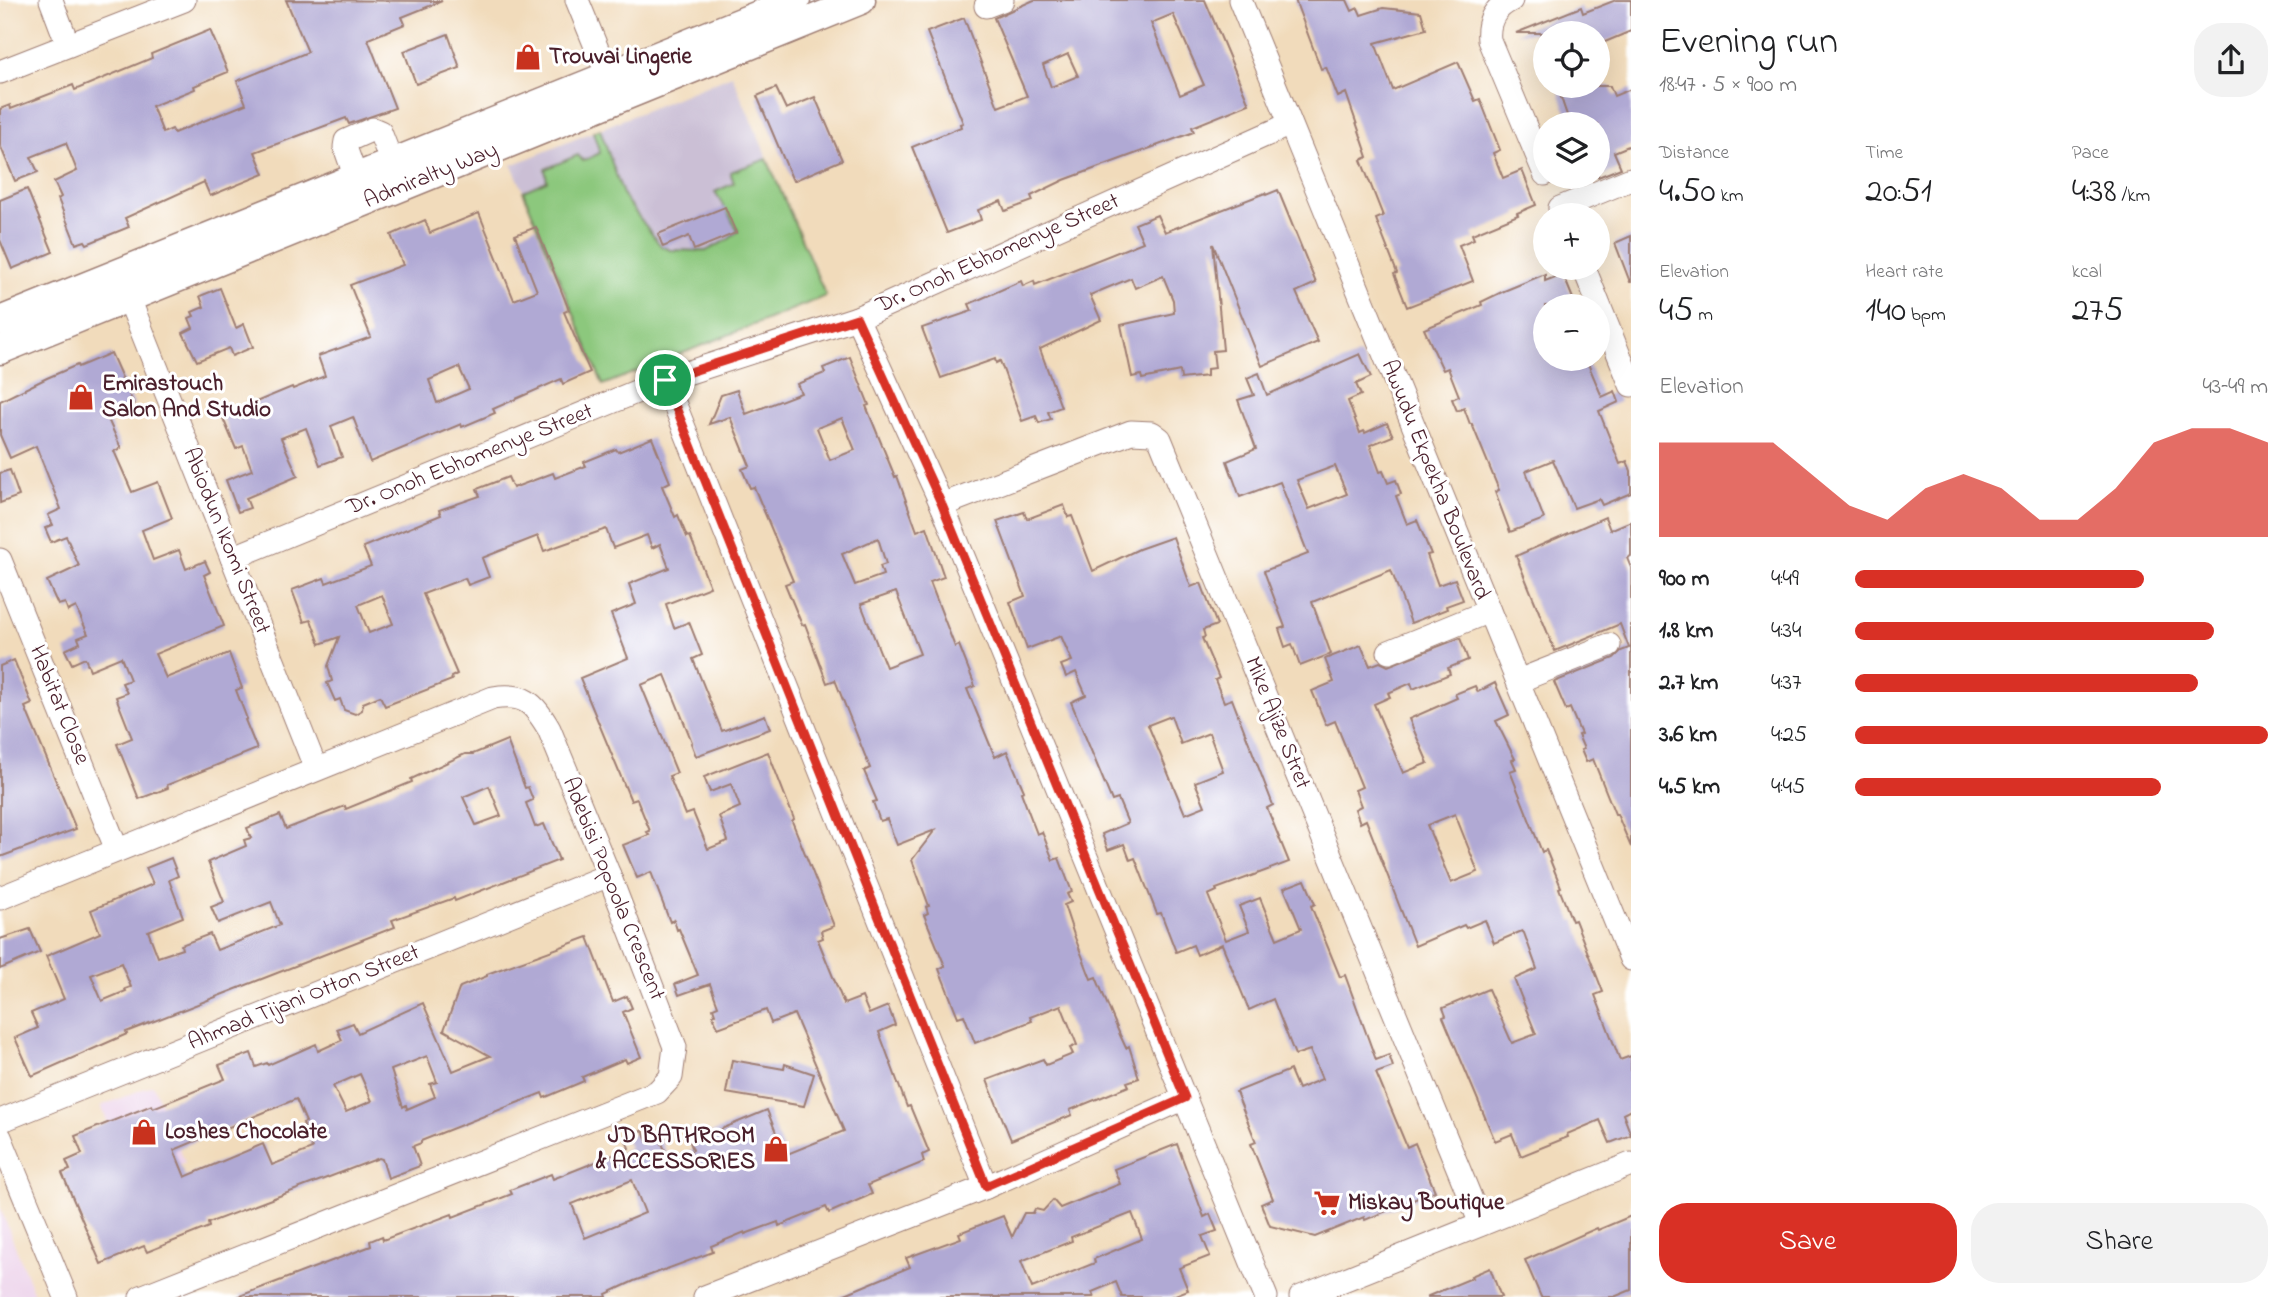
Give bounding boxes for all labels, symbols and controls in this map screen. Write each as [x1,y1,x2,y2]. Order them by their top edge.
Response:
text: Evening run [1659,15,1838,71]
map controls [1533,21,1610,371]
button: locate [1533,21,1610,98]
button: share [2194,23,2268,97]
place label: Trouvai Lingerie [549,41,692,76]
shop icon: Trouvai Lingerie [513,42,543,72]
text: 18:47 · 5 × 900 m [1659,69,1797,102]
button: layers [1533,112,1610,189]
street label: Admiralty Way [359,134,504,220]
text: Distance [1659,140,1729,167]
text: Time [1865,140,1903,167]
text: Pace [2072,140,2109,167]
text: 4.50 [1659,167,1716,218]
text: 20:51 [1865,167,1932,218]
text: 4:38 [2072,167,2117,218]
text: km [1716,183,1744,210]
text: /km [2117,183,2150,210]
street label: Dr. Onoh Ebhomenye Street [870,185,1126,325]
button: + [1533,203,1610,280]
text: Elevation [1659,259,1729,286]
text: Heart rate [1865,259,1943,286]
text: kcal [2072,259,2102,286]
text: 45 [1659,286,1693,337]
text: 140 [1865,286,1906,337]
text: 275 [2072,286,2124,337]
button: − [1533,294,1610,371]
text: m [1693,302,1713,329]
text: bpm [1906,302,1946,329]
pin [635,350,695,410]
street label: Awudu Ekpekha Boulevard [1372,355,1498,605]
icon: arrive [646,361,684,399]
place label: Emirastouch Salon And Studio [102,368,271,427]
text: Elevation [1659,371,1744,404]
text: 43–49 m [2202,371,2268,404]
shop icon: Emirastouch Salon And Studio [66,382,96,412]
street label: Dr. Onoh Ebhomenye Street [341,395,599,527]
street label: Abiodun Ikomi Street [173,443,279,640]
text: 900 m [1659,563,1709,596]
text: 4:49 [1771,563,1799,596]
text: 1.8 km [1659,615,1713,648]
text: 4:34 [1771,615,1801,648]
street label: Habitat Close [20,640,98,770]
street label: Mike Ajize Stret [1235,652,1319,795]
text: 2.7 km [1659,667,1718,700]
text: 4:37 [1771,667,1801,700]
text: 3.6 km [1659,719,1717,752]
text: 4:25 [1771,719,1807,752]
text: 4.5 km [1659,771,1720,804]
text: 4:45 [1771,771,1805,804]
street label: Adebisi Popoola Crescent [553,772,673,1006]
street label: Ahmad Tijani Otton Street [183,936,425,1060]
place label: Loshes Chocolate [165,1116,328,1149]
shop icon: Loshes Chocolate [129,1117,159,1147]
place label: JD BATHROOM & ACCESSORIES [595,1120,755,1179]
shop icon: JD BATHROOM & ACCESSORIES [761,1134,791,1164]
place label: Miskay Boutique [1348,1187,1505,1222]
supermarket icon: Miskay Boutique [1312,1188,1342,1218]
button: Save [1659,1203,1957,1283]
button: Share [1971,1203,2268,1283]

